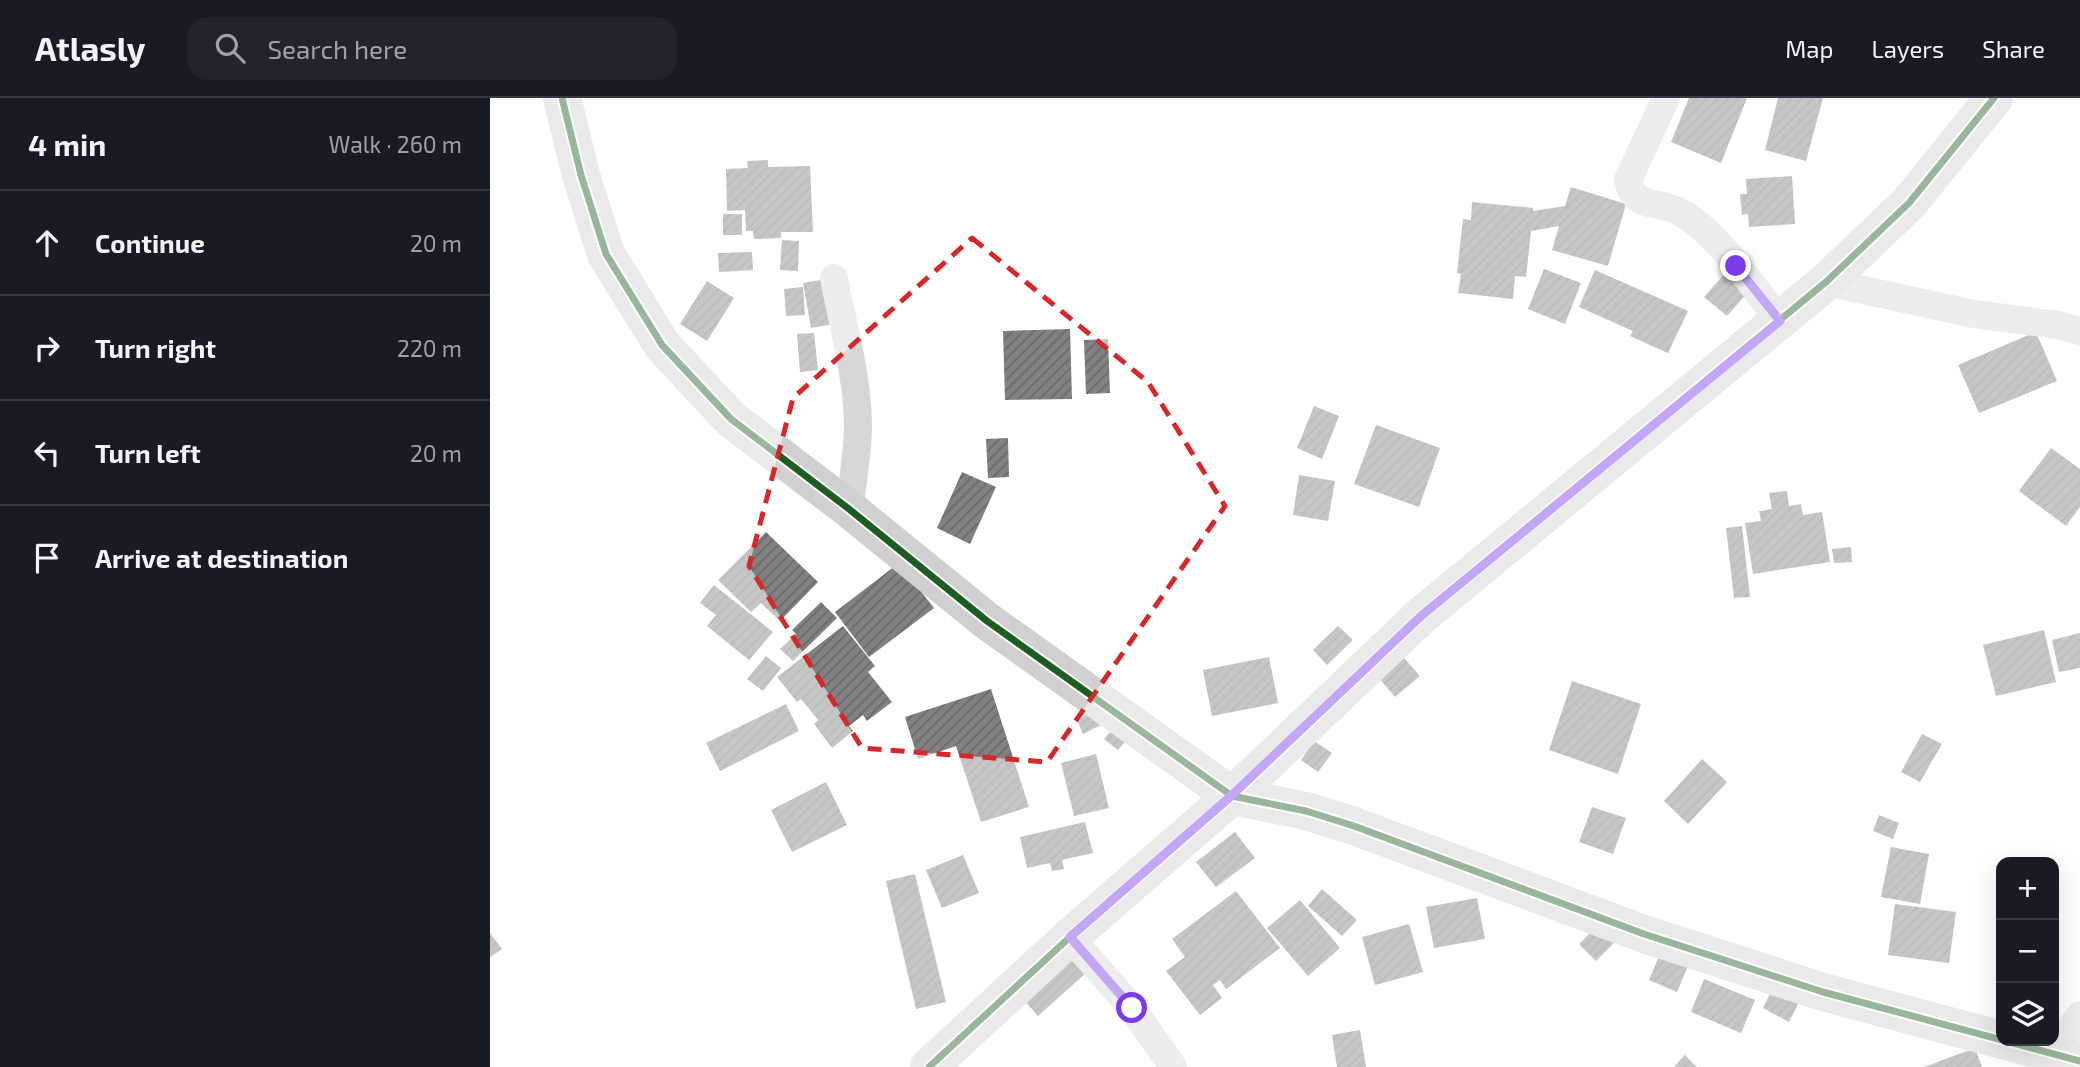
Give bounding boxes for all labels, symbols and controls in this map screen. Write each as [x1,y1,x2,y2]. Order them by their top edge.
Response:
search box [187,17,677,80]
text: Atlasly [35,28,145,68]
icon: search [211,29,249,67]
text: Search here [267,33,407,64]
text: Map [1785,34,1833,63]
text: Layers [1871,34,1944,63]
text: Share [1982,34,2045,63]
text: 4 min [28,126,106,162]
text: Walk · 260 m [329,130,462,158]
icon: ahead [28,224,66,262]
text: Continue [95,227,205,258]
text: 20 m [410,229,462,257]
route end [1720,250,1751,281]
icon: right [28,329,66,367]
text: Turn right [95,332,216,363]
text: 220 m [397,334,462,362]
icon: left [28,434,66,472]
text: Turn left [95,437,201,468]
text: 20 m [410,439,462,467]
icon: arrive [28,539,66,577]
text: Arrive at destination [95,542,348,573]
map controls [1996,857,2059,1046]
button: + [1996,857,2059,920]
button: − [1996,920,2059,983]
button: layers [1996,983,2059,1046]
route start [1116,992,1147,1023]

